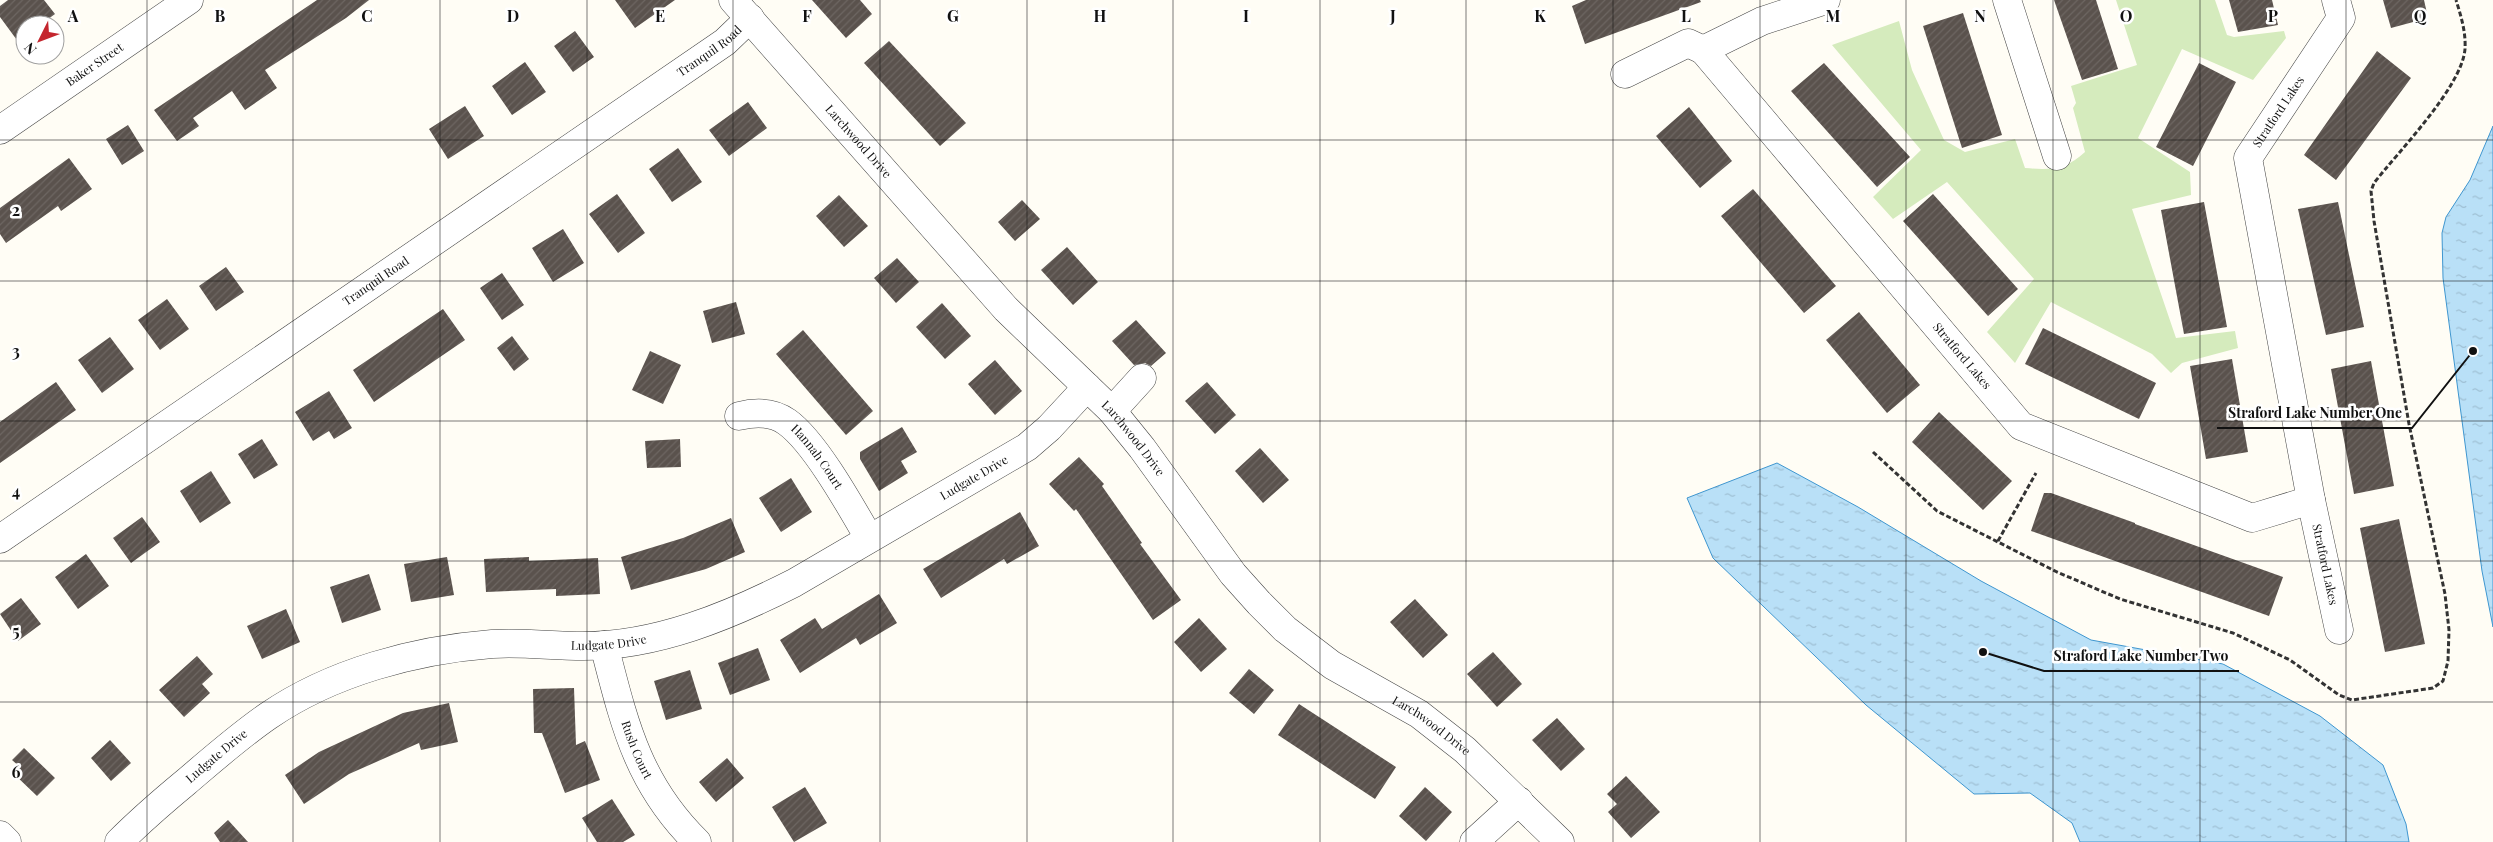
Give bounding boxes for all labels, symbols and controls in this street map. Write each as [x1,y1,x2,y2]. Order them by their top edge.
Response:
text: A [67,5,79,26]
text: B [215,5,226,26]
text: C [361,5,373,26]
text: D [507,5,519,26]
text: E [655,5,665,26]
text: F [802,5,812,26]
text: G [947,5,959,26]
text: H [1094,5,1107,26]
text: I [1243,5,1249,26]
text: J [1389,5,1396,26]
text: K [1534,5,1546,26]
text: L [1681,5,1691,26]
text: M [1826,5,1841,26]
text: N [1974,5,1986,26]
text: O [2120,5,2132,26]
text: P [2268,5,2278,26]
text: Q [2414,5,2427,26]
north arrow [15,15,65,65]
street label: Tranquil Road [673,21,745,80]
street label: Baker Street [62,38,127,89]
text: N [20,39,40,59]
street label: Stratford Lakes [2248,73,2307,150]
street label: Larchwood Drive [822,101,896,181]
text: 2 [12,199,20,220]
street label: Tranquil Road [339,252,412,309]
street label: Stratford Lakes [1930,319,1995,392]
text: 3 [12,340,20,361]
street label: Larchwood Drive [1099,396,1169,479]
callout: Straford Lake Number One [2217,399,2412,428]
text: Straford Lake Number One [2228,403,2402,422]
street label: Hannah Court [788,420,847,492]
street label: Ludgate Drive [937,451,1010,503]
text: 4 [12,480,20,501]
street label: Stratford Lakes [2309,522,2342,606]
text: 5 [12,620,20,641]
street label: Ludgate Drive [571,630,648,653]
callout: Straford Lake Number Two [2044,642,2239,671]
text: Straford Lake Number Two [2054,646,2229,665]
street label: Larchwood Drive [1390,692,1475,758]
street label: Rush Court [618,719,657,782]
street label: Ludgate Drive [182,725,250,786]
text: 6 [12,761,21,782]

